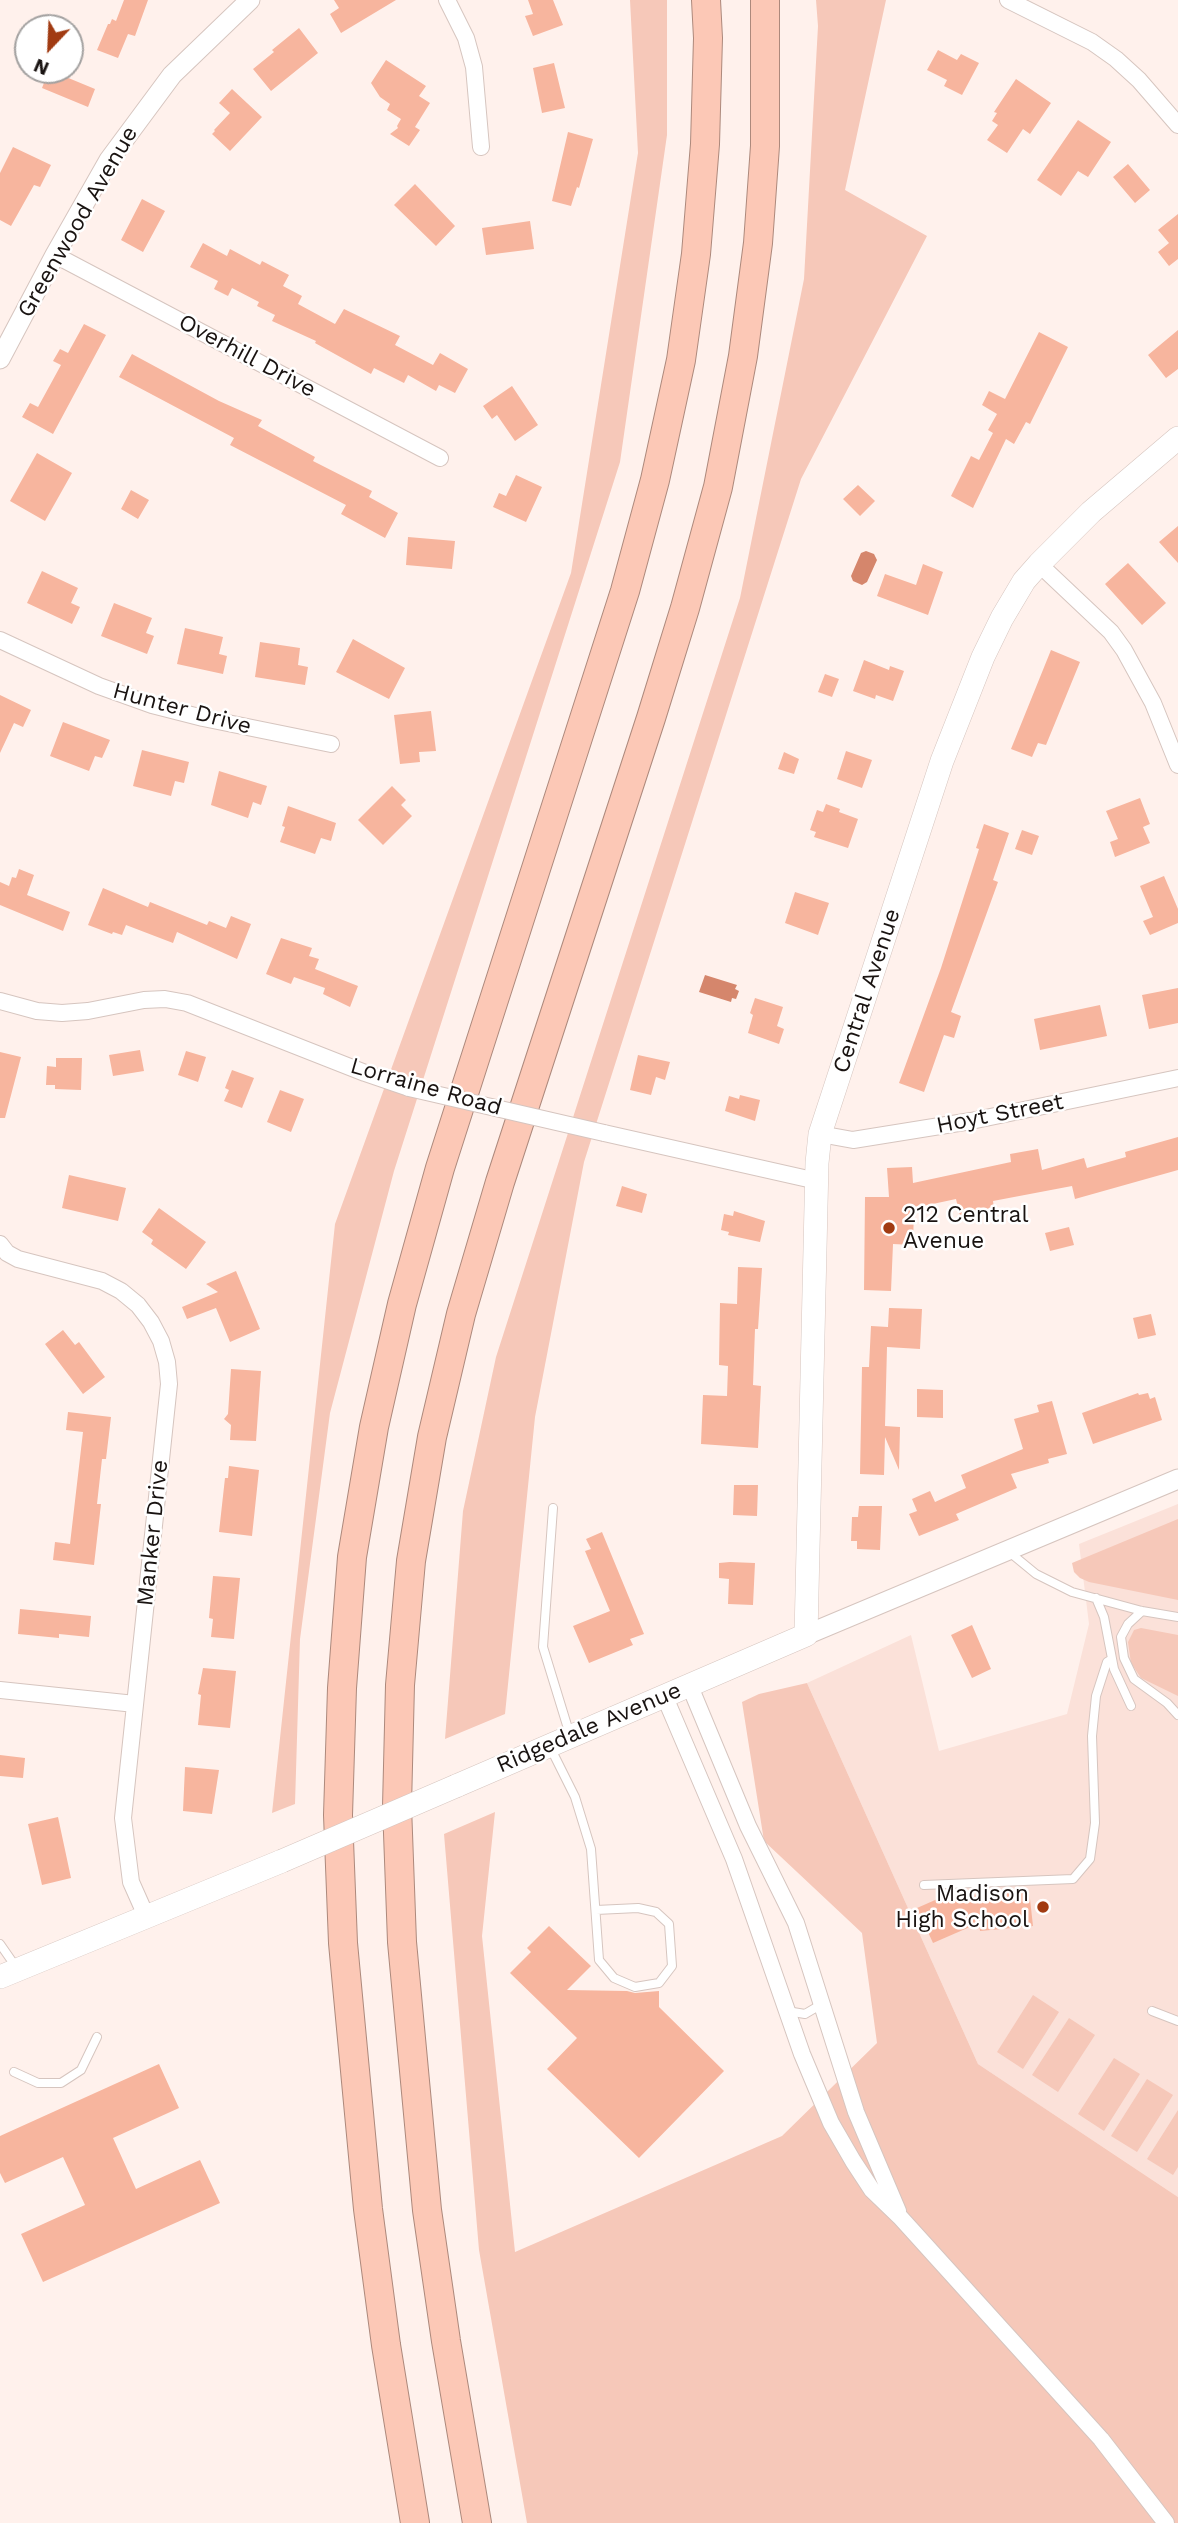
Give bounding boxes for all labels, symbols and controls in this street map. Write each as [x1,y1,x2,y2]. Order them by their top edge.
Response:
north arrow [14,14,84,84]
text: N [30,54,52,80]
street label: Greenwood Avenue [12,121,144,323]
street label: Overhill Drive [174,308,320,404]
street label: Hunter Drive [110,677,254,741]
street label: Central Avenue [827,905,907,1077]
street label: Lorraine Road [347,1052,505,1122]
street label: Hoyt Street [934,1088,1066,1140]
place label: 212 Central Avenue [903,1201,1029,1255]
marker: 212 Central Avenue [881,1220,897,1236]
street label: Manker Drive [132,1458,174,1608]
street label: Ridgedale Avenue [492,1677,686,1779]
place label: Madison High School [895,1880,1029,1934]
marker: Madison High School [1035,1899,1051,1915]

